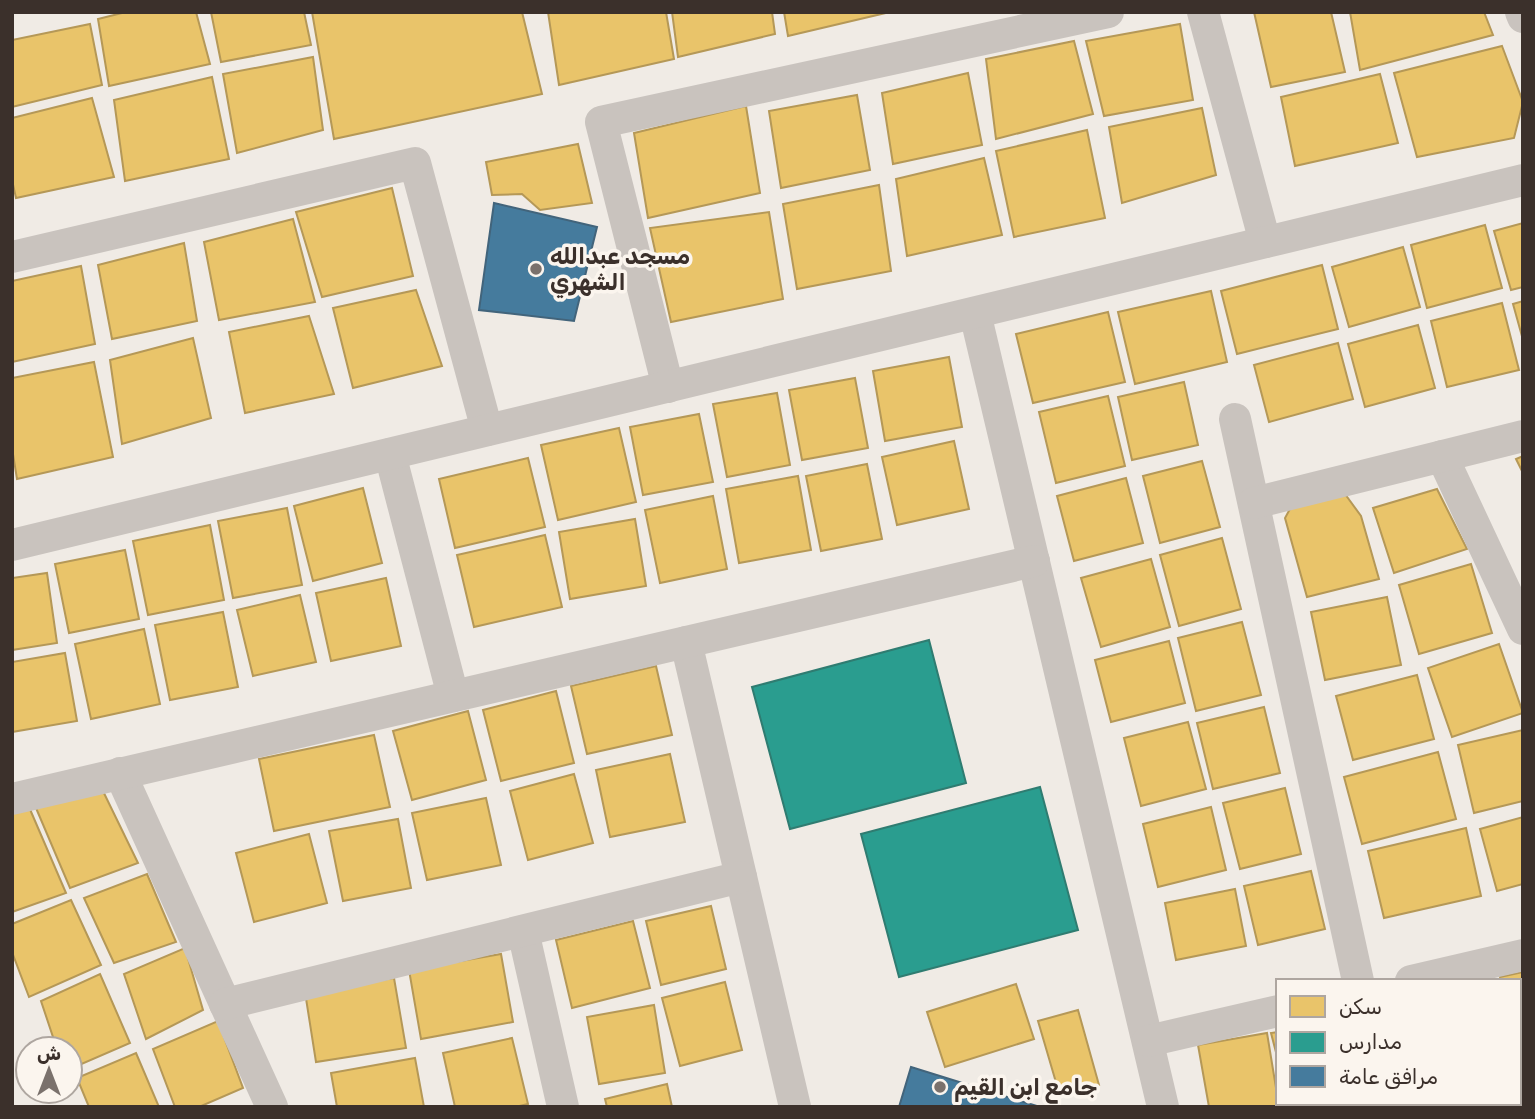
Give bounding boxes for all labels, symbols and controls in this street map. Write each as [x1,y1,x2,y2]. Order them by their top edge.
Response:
place label: مسجد عبدالله الشهري [550,242,690,299]
marker: مسجد عبدالله الشهري [528,261,544,277]
legend [1276,979,1521,1105]
text: سكن [1339,994,1382,1019]
text: مدارس [1339,1029,1402,1054]
north arrow [14,1035,84,1105]
text: ش [37,1042,61,1065]
text: مرافق عامة [1339,1064,1438,1089]
place label: جامع ابن القيم [954,1073,1097,1104]
marker: جامع ابن القيم [932,1079,948,1095]

